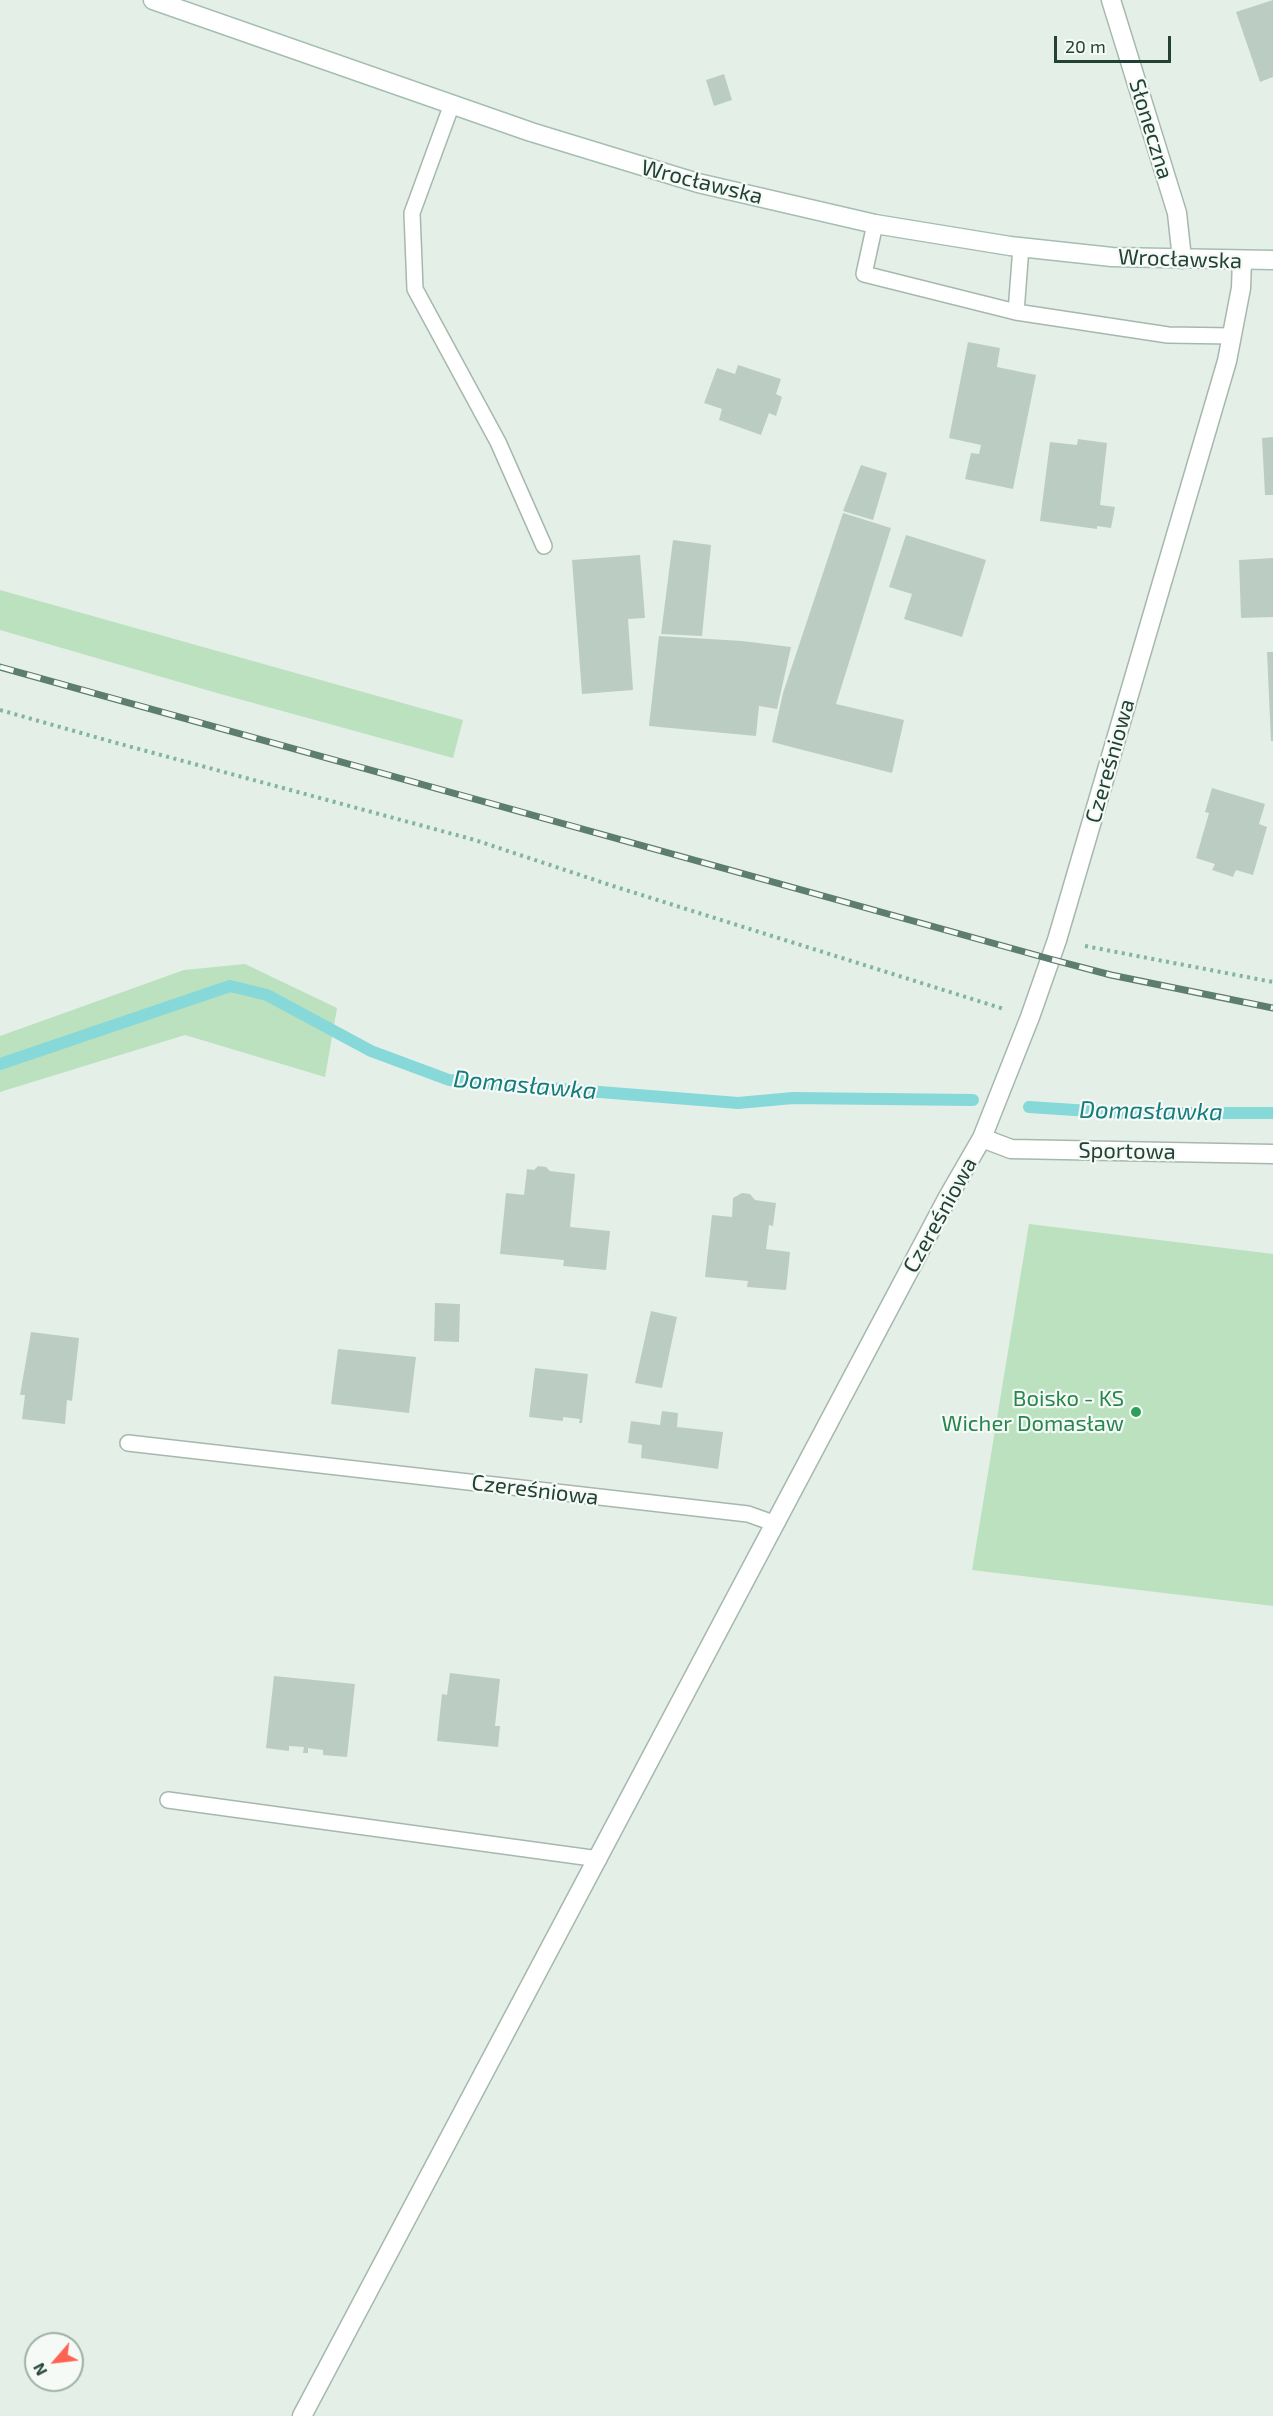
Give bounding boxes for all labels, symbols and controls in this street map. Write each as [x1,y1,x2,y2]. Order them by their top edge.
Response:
scale bar [1057,24,1174,62]
text: 20 m [1065,35,1106,57]
street label: Słoneczna [1123,76,1179,182]
street label: Wrocławska [639,154,765,210]
street label: Wrocławska [1117,244,1243,274]
street label: Czereśniowa [1080,696,1140,826]
water label: Domasławka [452,1064,598,1106]
water label: Domasławka [1079,1095,1223,1127]
street label: Sportowa [1078,1137,1176,1165]
street label: Czereśniowa [897,1153,983,1277]
place label: Boisko - KS Wicher Domasław [942,1386,1124,1438]
marker: Boisko - KS Wicher Domasław [1129,1405,1143,1419]
street label: Czereśniowa [470,1469,600,1511]
north arrow [24,2332,84,2392]
text: N [28,2360,51,2379]

